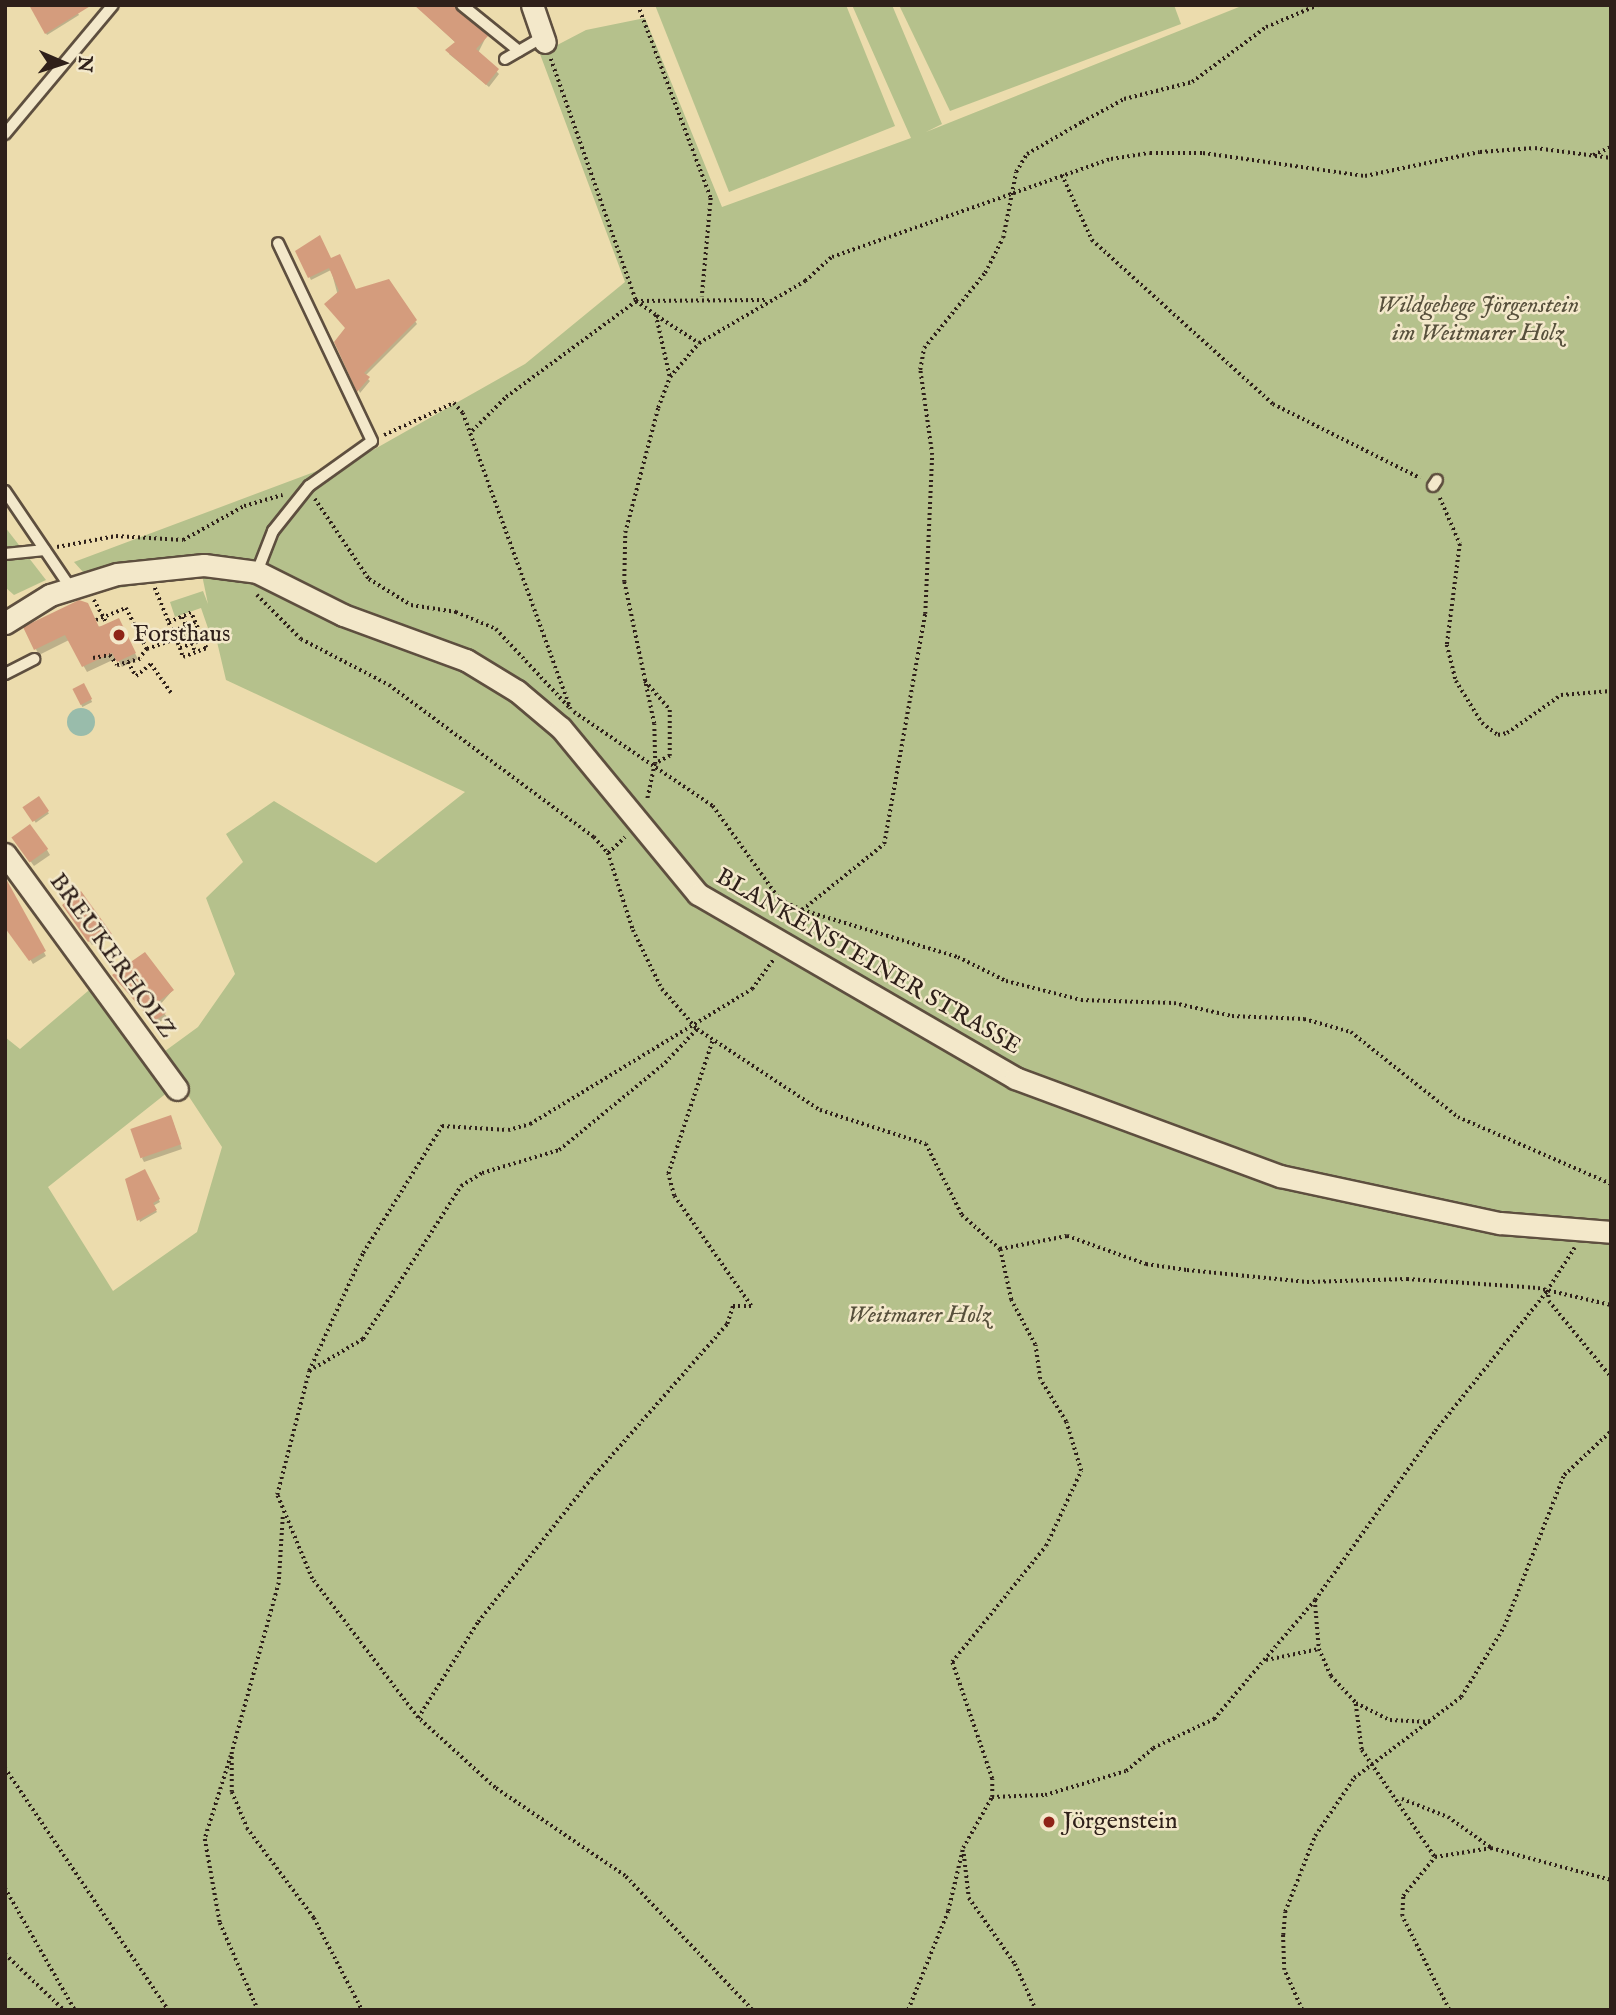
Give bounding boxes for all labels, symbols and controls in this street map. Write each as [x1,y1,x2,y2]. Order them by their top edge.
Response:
north arrow [28,28,98,98]
text: N [72,55,96,73]
park label: Wildgehege Jörgenstein im Weitmarer Holz [1377,292,1579,348]
place label: Forsthaus [133,621,230,649]
marker: Forsthaus [111,627,127,643]
street label: BLANKENSTEINER STRASSE [710,863,1026,1061]
street label: BREUKERHOLZ [43,868,181,1044]
park label: Weitmarer Holz [847,1302,991,1330]
place label: Jörgenstein [1063,1808,1178,1836]
marker: Jörgenstein [1041,1814,1057,1830]

